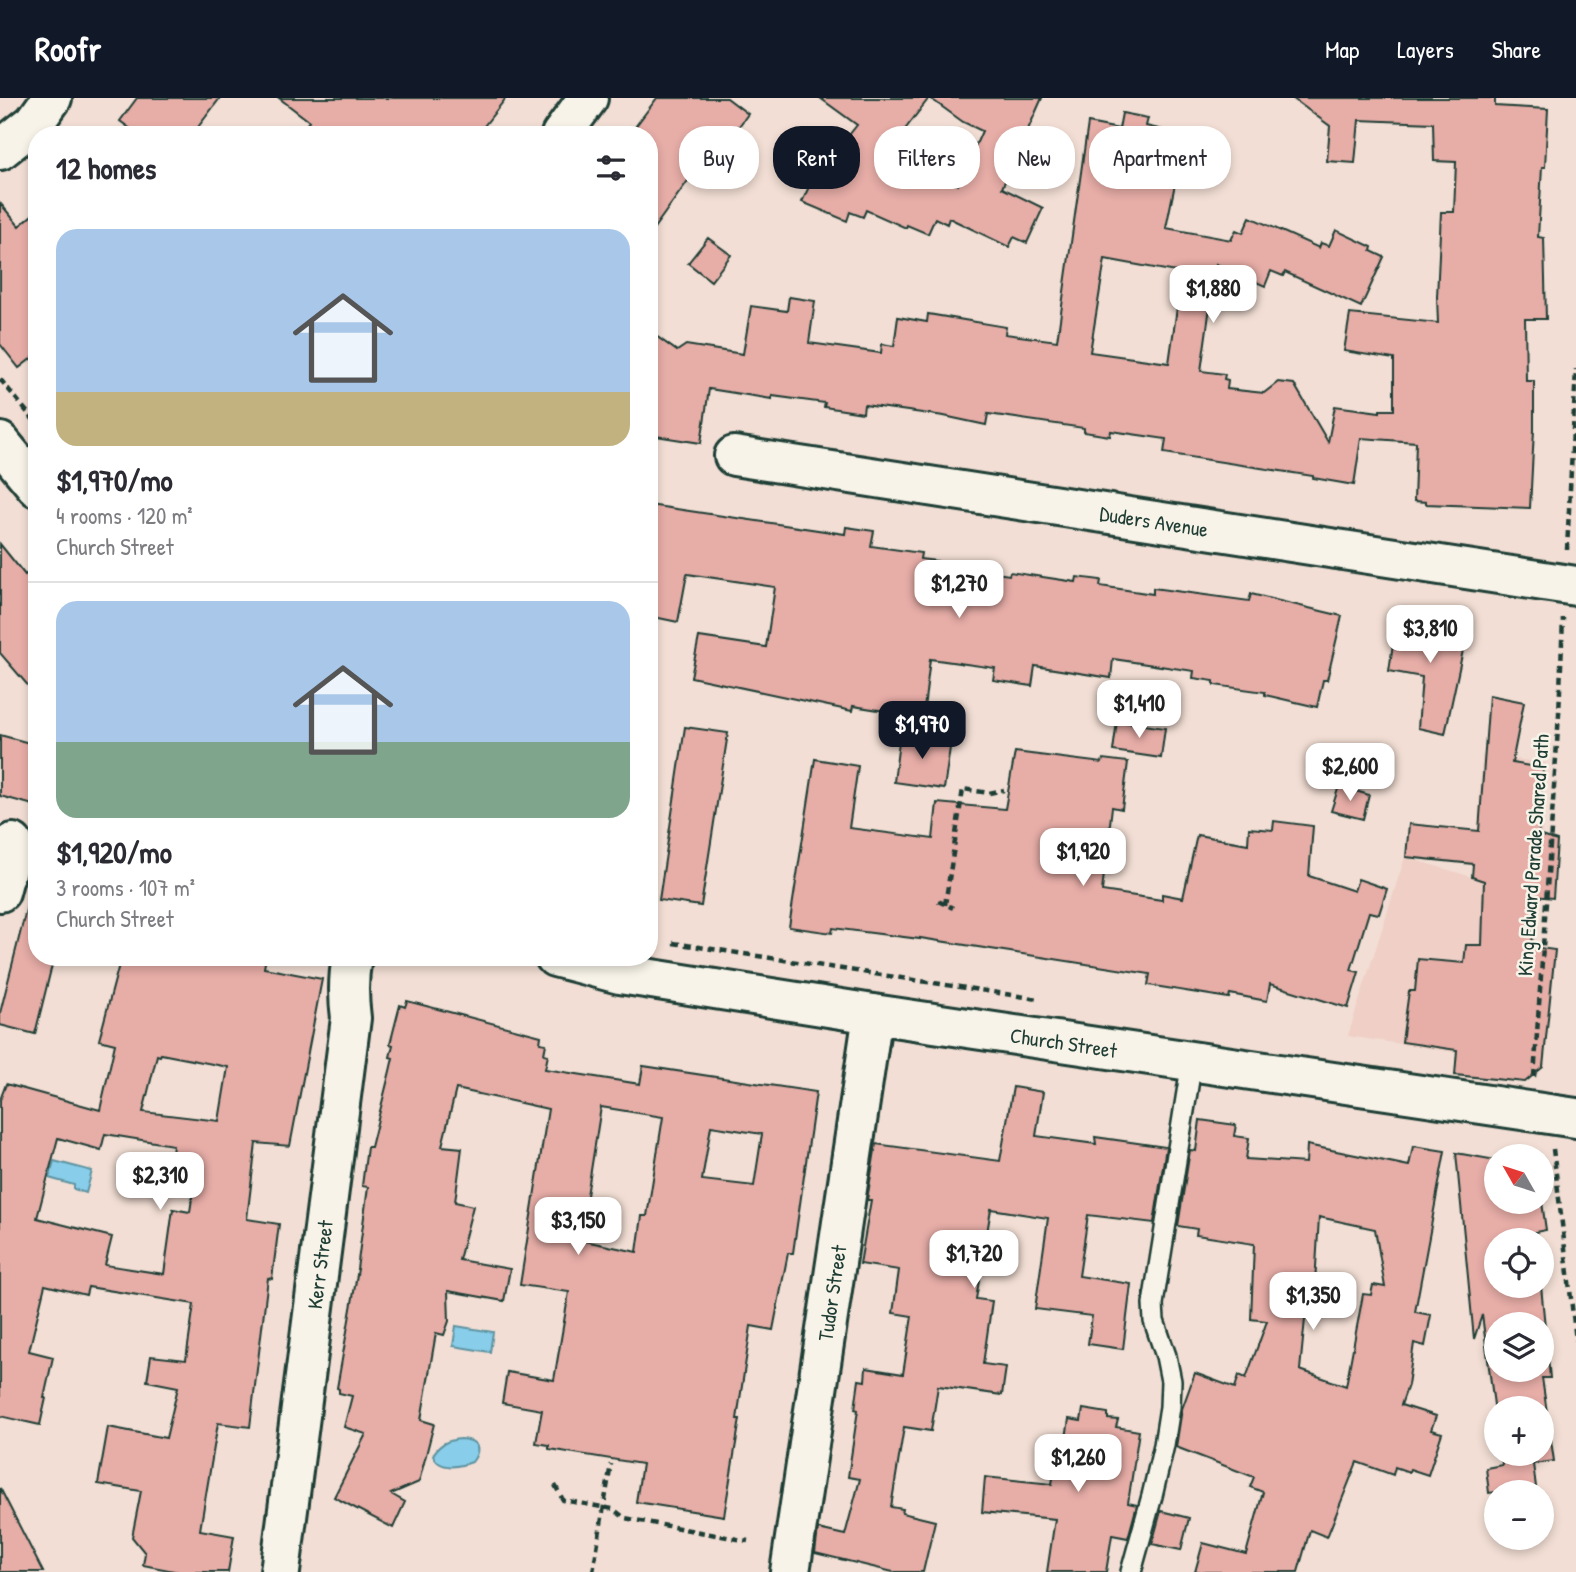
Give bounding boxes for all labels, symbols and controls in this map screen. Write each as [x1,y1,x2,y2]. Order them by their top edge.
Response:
text: Roofr [35,27,101,71]
text: Map [1325,33,1359,65]
text: Layers [1397,33,1454,65]
text: Share [1492,33,1541,65]
chip: Buy [679,126,759,189]
chip: Rent [773,126,860,189]
chip: Filters [874,126,980,189]
chip: New [994,126,1075,189]
chip: Apartment [1089,126,1231,189]
text: 12 homes [56,148,156,188]
icon: filters [592,149,630,187]
pin: $1,880 [1156,266,1270,325]
text: $1,880 [1186,272,1240,303]
icon: home [280,275,406,401]
text: $1,970/mo [56,460,173,500]
street label: Duders Avenue [1098,498,1210,544]
text: 4 rooms · 120 m² [56,500,193,531]
text: Church Street [56,531,174,562]
pin: $1,270 [902,560,1016,620]
text: $1,270 [930,567,988,598]
pin: $3,810 [1373,606,1487,665]
text: $3,810 [1402,612,1458,643]
icon: home [280,647,406,773]
pin: $1,410 [1082,680,1196,740]
text: $1,410 [1113,687,1165,718]
pin: $1,970 [865,702,979,761]
text: $1,970 [895,708,949,739]
street label: King Edward Parade Shared Path [1510,733,1556,977]
pin: $2,600 [1293,744,1407,803]
text: $2,600 [1322,750,1378,781]
pin: $1,920 [1026,828,1140,888]
text: $1,920/mo [56,832,172,872]
text: $1,920 [1056,835,1110,866]
text: 3 rooms · 107 m² [56,872,195,903]
text: Church Street [56,903,174,934]
street label: Church Street [1008,1020,1120,1065]
north arrow [1484,1144,1554,1214]
map controls [1484,1144,1554,1550]
pin: $2,310 [103,1152,217,1212]
text: $2,310 [132,1159,188,1190]
pin: $3,150 [521,1198,635,1257]
text: $3,150 [551,1204,606,1235]
street label: Kerr Street [299,1218,340,1311]
button: locate [1484,1228,1554,1298]
pin: $1,720 [917,1230,1031,1290]
text: $1,720 [945,1237,1003,1268]
street label: Tudor Street [810,1242,853,1343]
pin: $1,350 [1256,1272,1370,1332]
text: $1,350 [1286,1279,1341,1310]
button: layers [1484,1312,1554,1382]
button: + [1484,1396,1554,1466]
pin: $1,260 [1021,1434,1135,1494]
text: $1,260 [1051,1441,1105,1472]
button: − [1484,1480,1554,1550]

